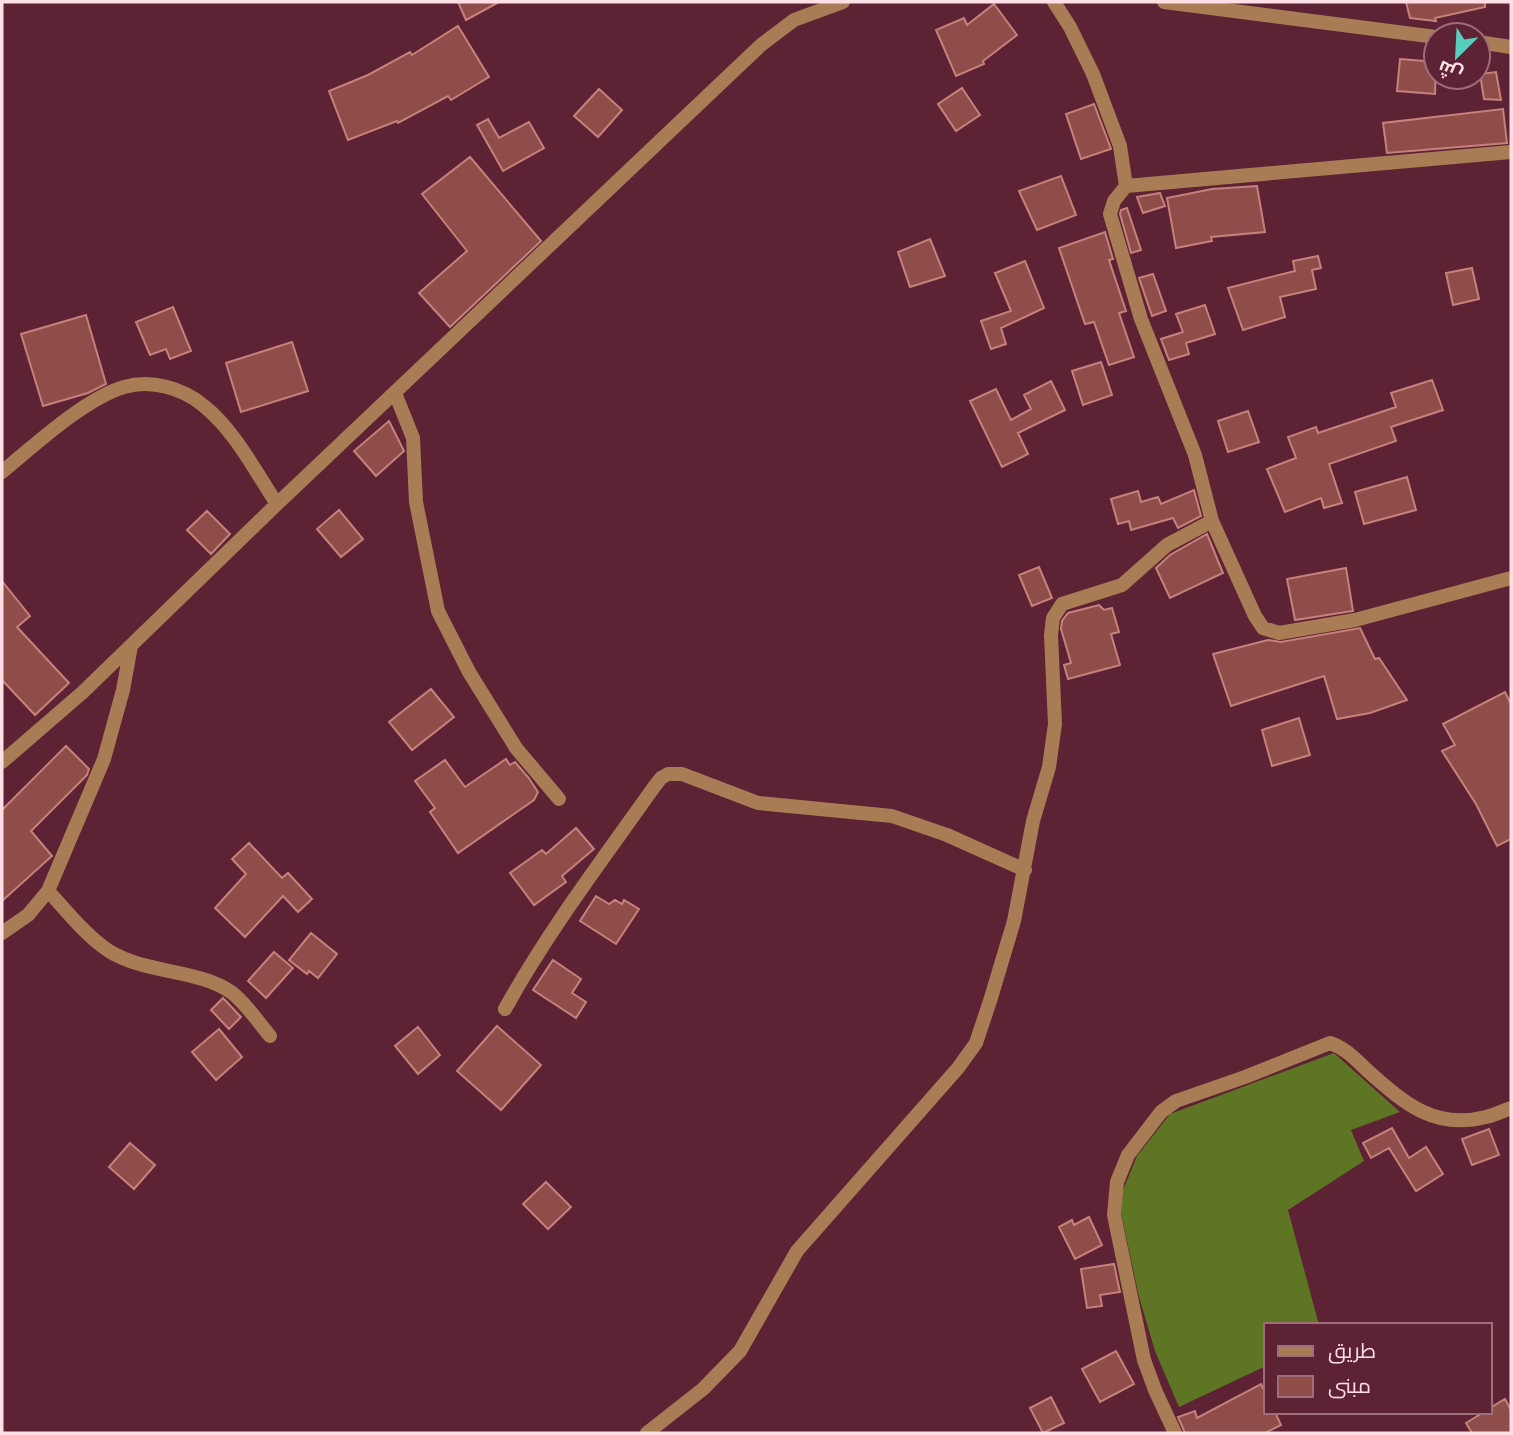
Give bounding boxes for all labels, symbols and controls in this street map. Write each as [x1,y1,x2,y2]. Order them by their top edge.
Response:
north arrow [1422,21,1492,91]
text: ش [1434,55,1467,88]
legend [1264,1323,1492,1414]
text: طريق [1328,1336,1376,1364]
text: مبنى [1328,1371,1371,1399]

